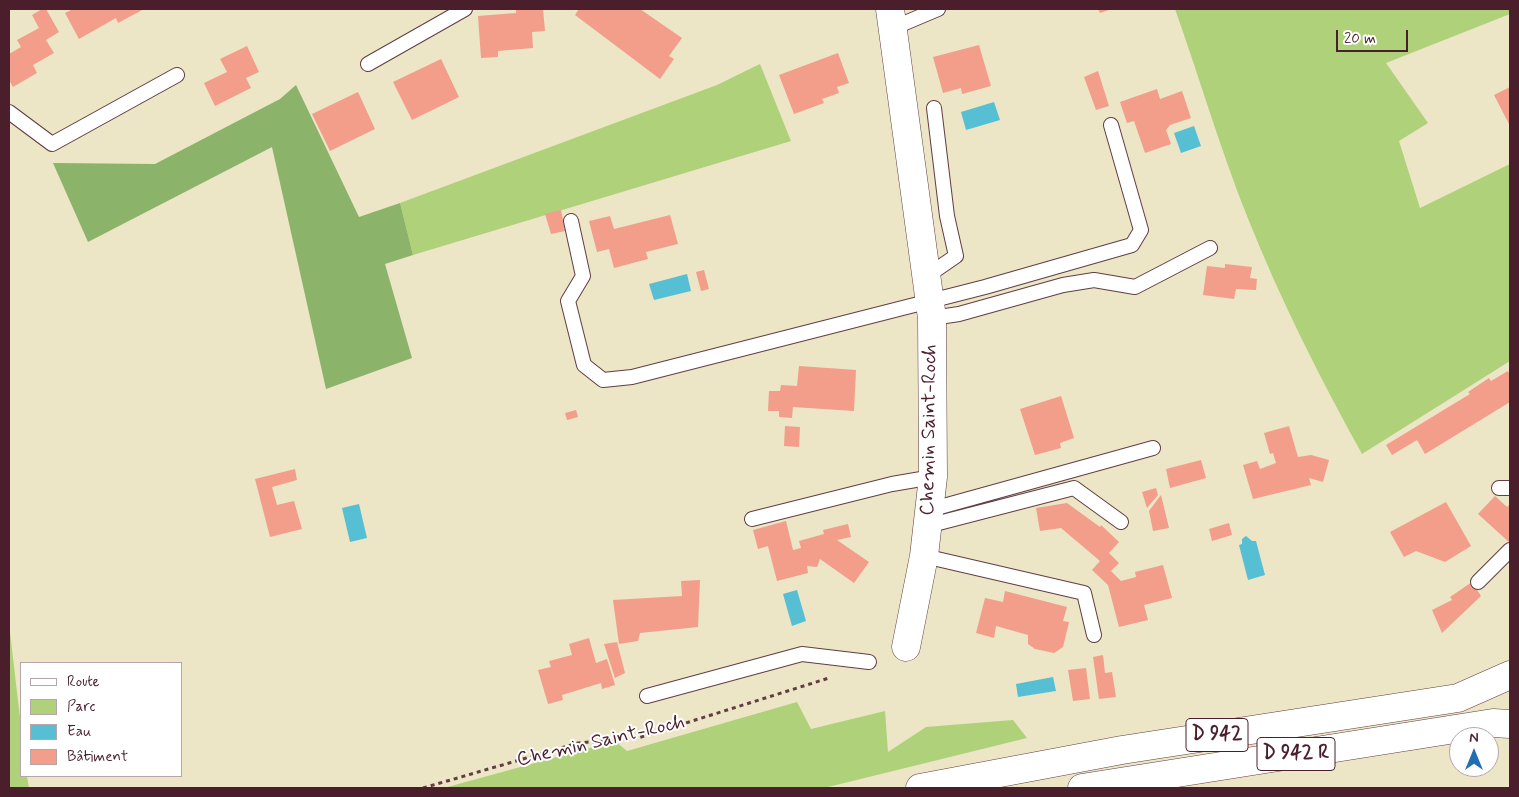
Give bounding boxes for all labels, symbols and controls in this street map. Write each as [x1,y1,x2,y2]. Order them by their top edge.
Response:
scale bar [1339,20,1412,52]
text: 20 m [1344,29,1376,49]
street label: Chemin Saint-Roch [917,344,943,516]
legend [20,662,182,777]
text: Route [67,672,100,692]
text: Parc [67,697,95,717]
street label: Chemin Saint-Roch [515,711,687,773]
road number: D 942 [1186,718,1248,752]
text: Eau [67,722,91,742]
north arrow [1449,727,1499,777]
text: N [1469,729,1479,747]
road number: D 942 R [1257,738,1335,771]
text: Bâtiment [67,747,128,767]

